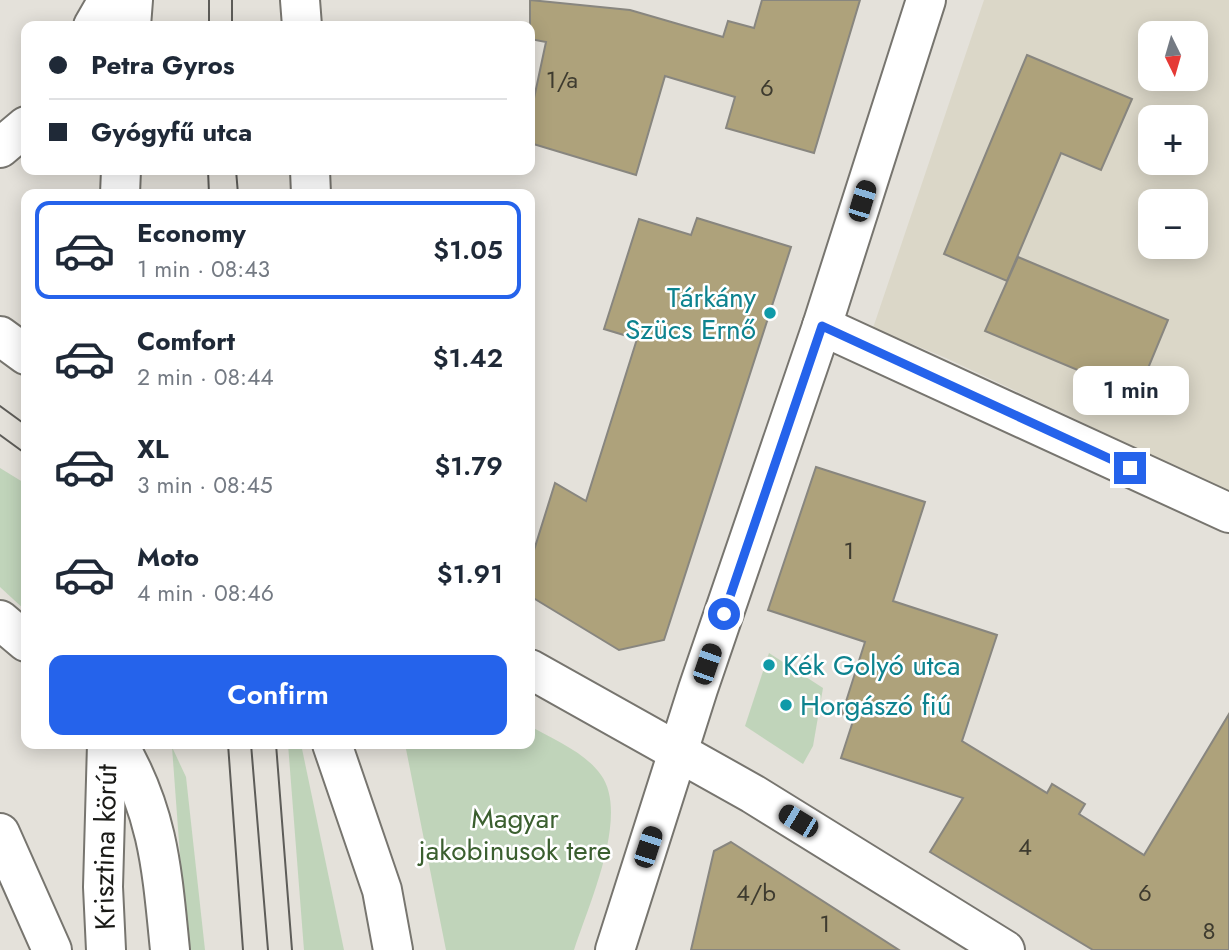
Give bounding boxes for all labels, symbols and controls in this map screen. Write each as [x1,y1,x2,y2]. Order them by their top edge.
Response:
north arrow [1138,21,1208,91]
map controls [1138,21,1208,259]
text: Petra Gyros [91,46,235,84]
house number: 1/a [546,62,578,97]
house number: 6 [760,70,774,105]
button: + [1138,105,1208,175]
text: Gyógyfű utca [91,113,252,151]
car [846,178,879,224]
button: − [1138,189,1208,259]
text: Economy [137,214,246,252]
icon: car [53,219,116,282]
text: $1.05 [433,231,503,269]
text: 1 min · 08:43 [137,252,270,286]
place label: Tárkány Szücs Ernő [625,277,757,350]
marker: Tárkány Szücs Ernő [762,305,778,321]
text: Comfort [137,322,235,360]
icon: car [53,327,116,390]
text: $1.42 [433,339,503,377]
text: 2 min · 08:44 [137,360,274,394]
callout: 1 min [1072,366,1188,416]
text: 1 min [1103,373,1159,407]
text: XL [137,430,169,468]
icon: car [53,435,116,498]
text: $1.79 [435,447,503,485]
route end [1114,452,1146,484]
text: 3 min · 08:45 [137,468,273,502]
house number: 1 [844,533,854,568]
text: Moto [137,538,199,576]
icon: car [53,543,116,606]
text: $1.91 [437,555,503,593]
text: 4 min · 08:46 [137,576,274,610]
route start [708,598,740,630]
car [691,641,724,687]
place label: Kék Golyó utca [783,645,960,686]
button: Confirm [49,655,507,735]
marker: Kék Golyó utca [761,657,777,673]
place label: Horgászó fiú [800,685,951,726]
marker: Horgászó fiú [778,697,794,713]
street label: Krisztina körút [82,763,127,931]
park label: Magyar jakobinusok tere [417,798,611,871]
car [775,801,822,841]
car [632,824,665,870]
house number: 4 [1018,829,1032,864]
house number: 4/b [736,875,776,910]
house number: 6 [1138,875,1152,910]
house number: 1 [820,906,830,941]
house number: 8 [1202,913,1216,948]

